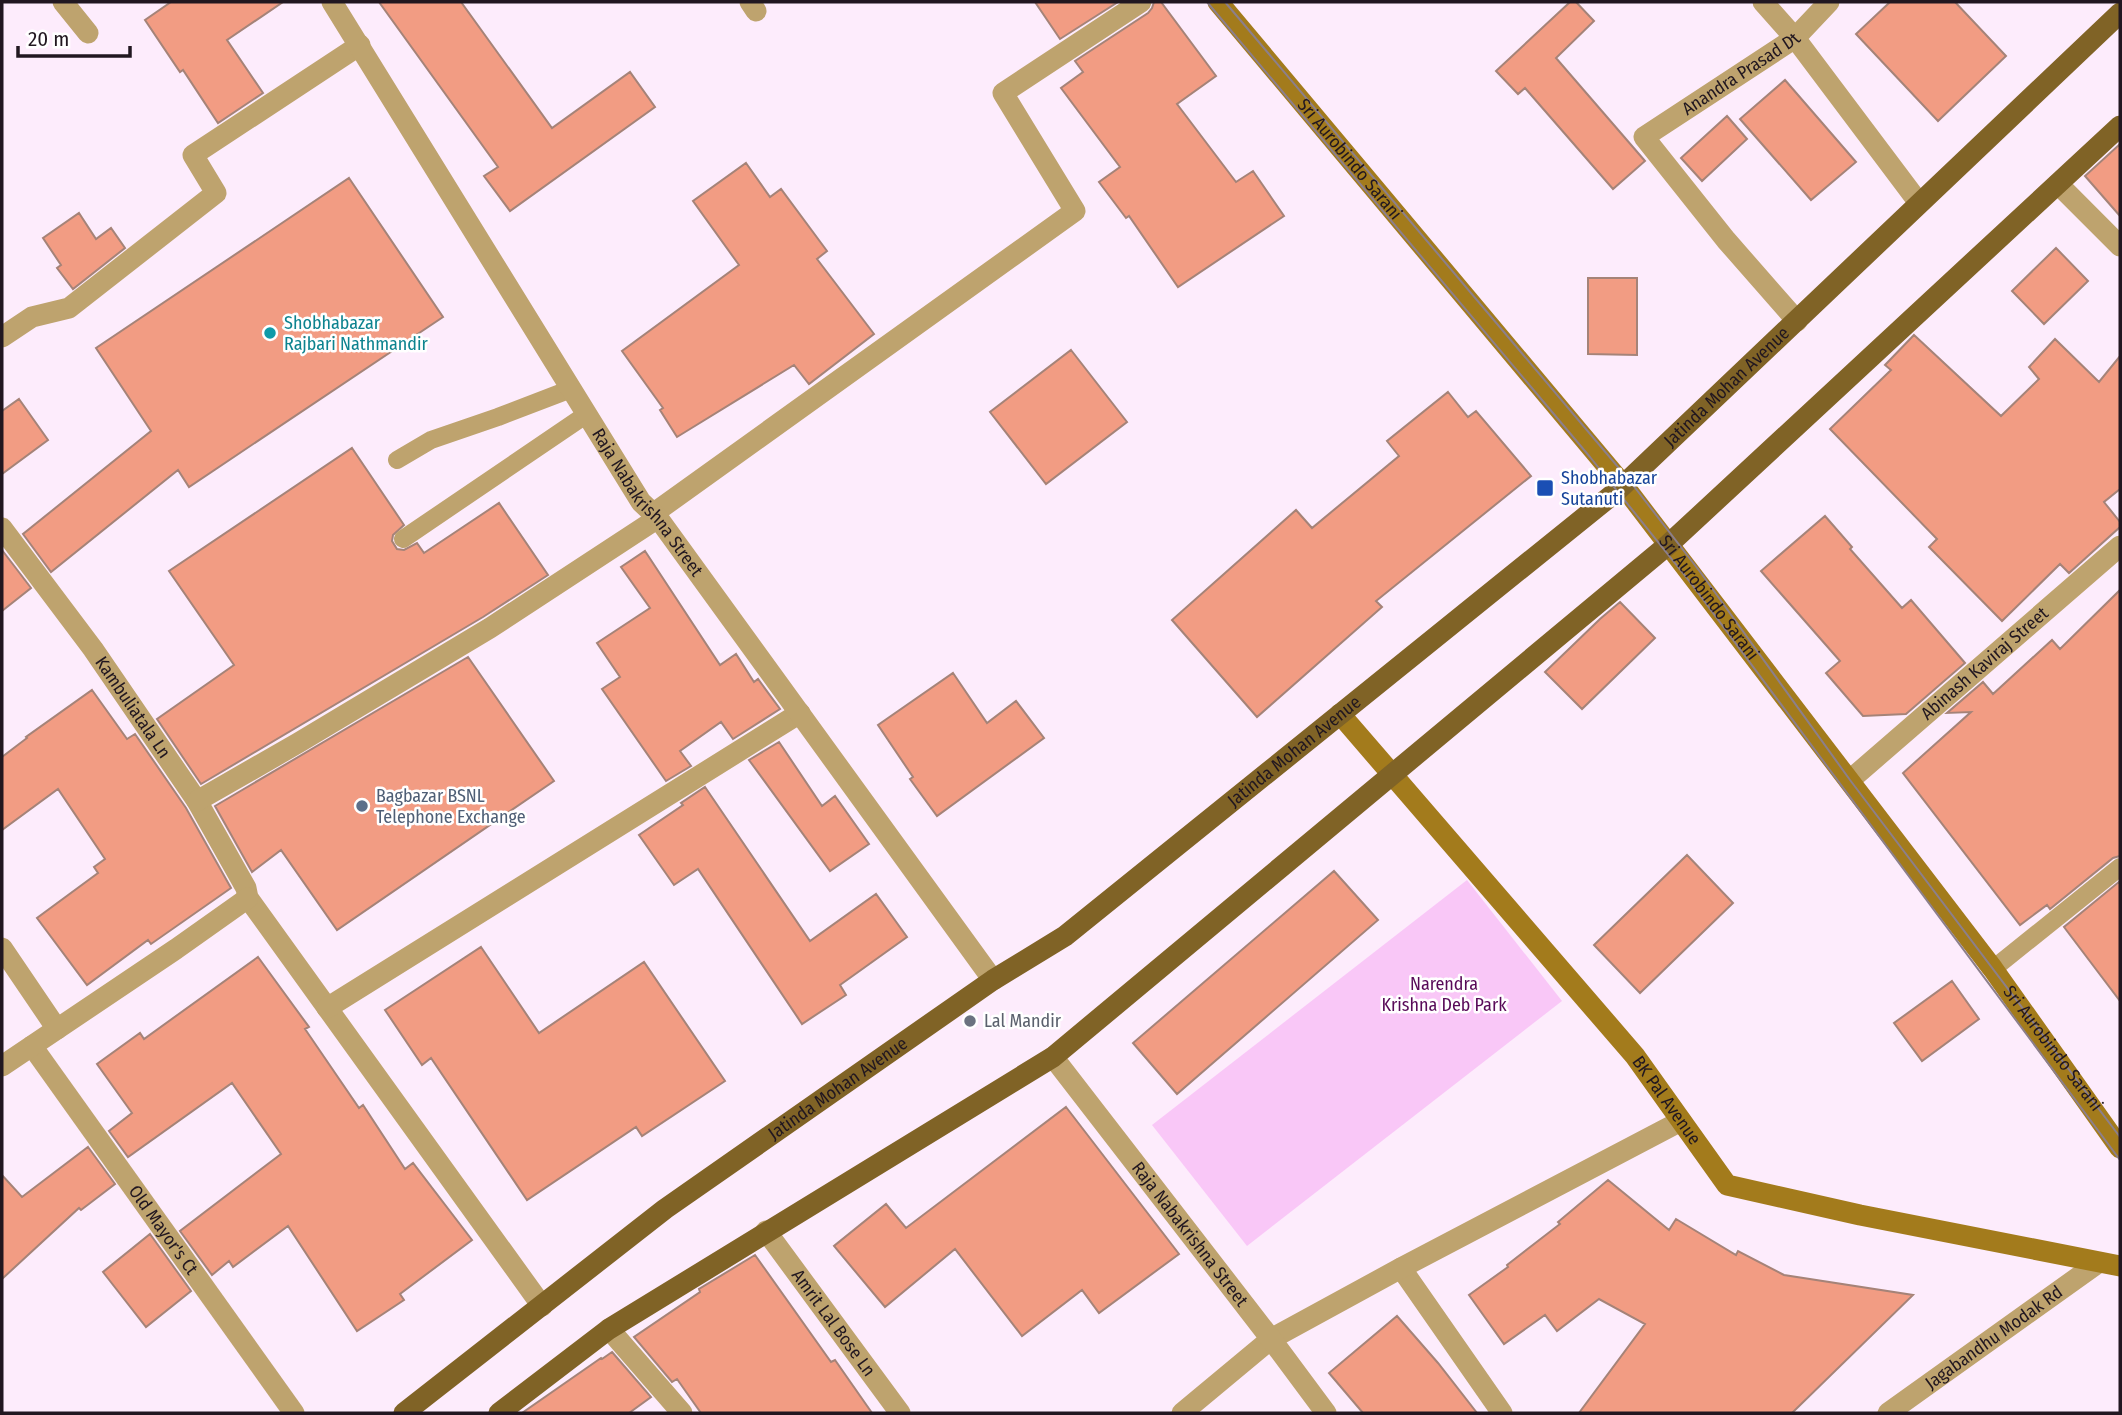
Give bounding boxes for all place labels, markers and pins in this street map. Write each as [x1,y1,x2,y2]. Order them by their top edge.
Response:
place label: Shobhabazar Rajbari Nathmandir [284,312,429,355]
marker: Shobhabazar Rajbari Nathmandir [262,325,278,341]
place label: Shobhabazar Sutanuti [1561,467,1658,510]
marker: Shobhabazar Sutanuti [1535,478,1555,498]
place label: Bagbazar BSNL Telephone Exchange [376,785,526,828]
marker: Bagbazar BSNL Telephone Exchange [354,798,370,814]
place label: Lal Mandir [984,1010,1062,1032]
marker: Lal Mandir [962,1013,978,1029]

